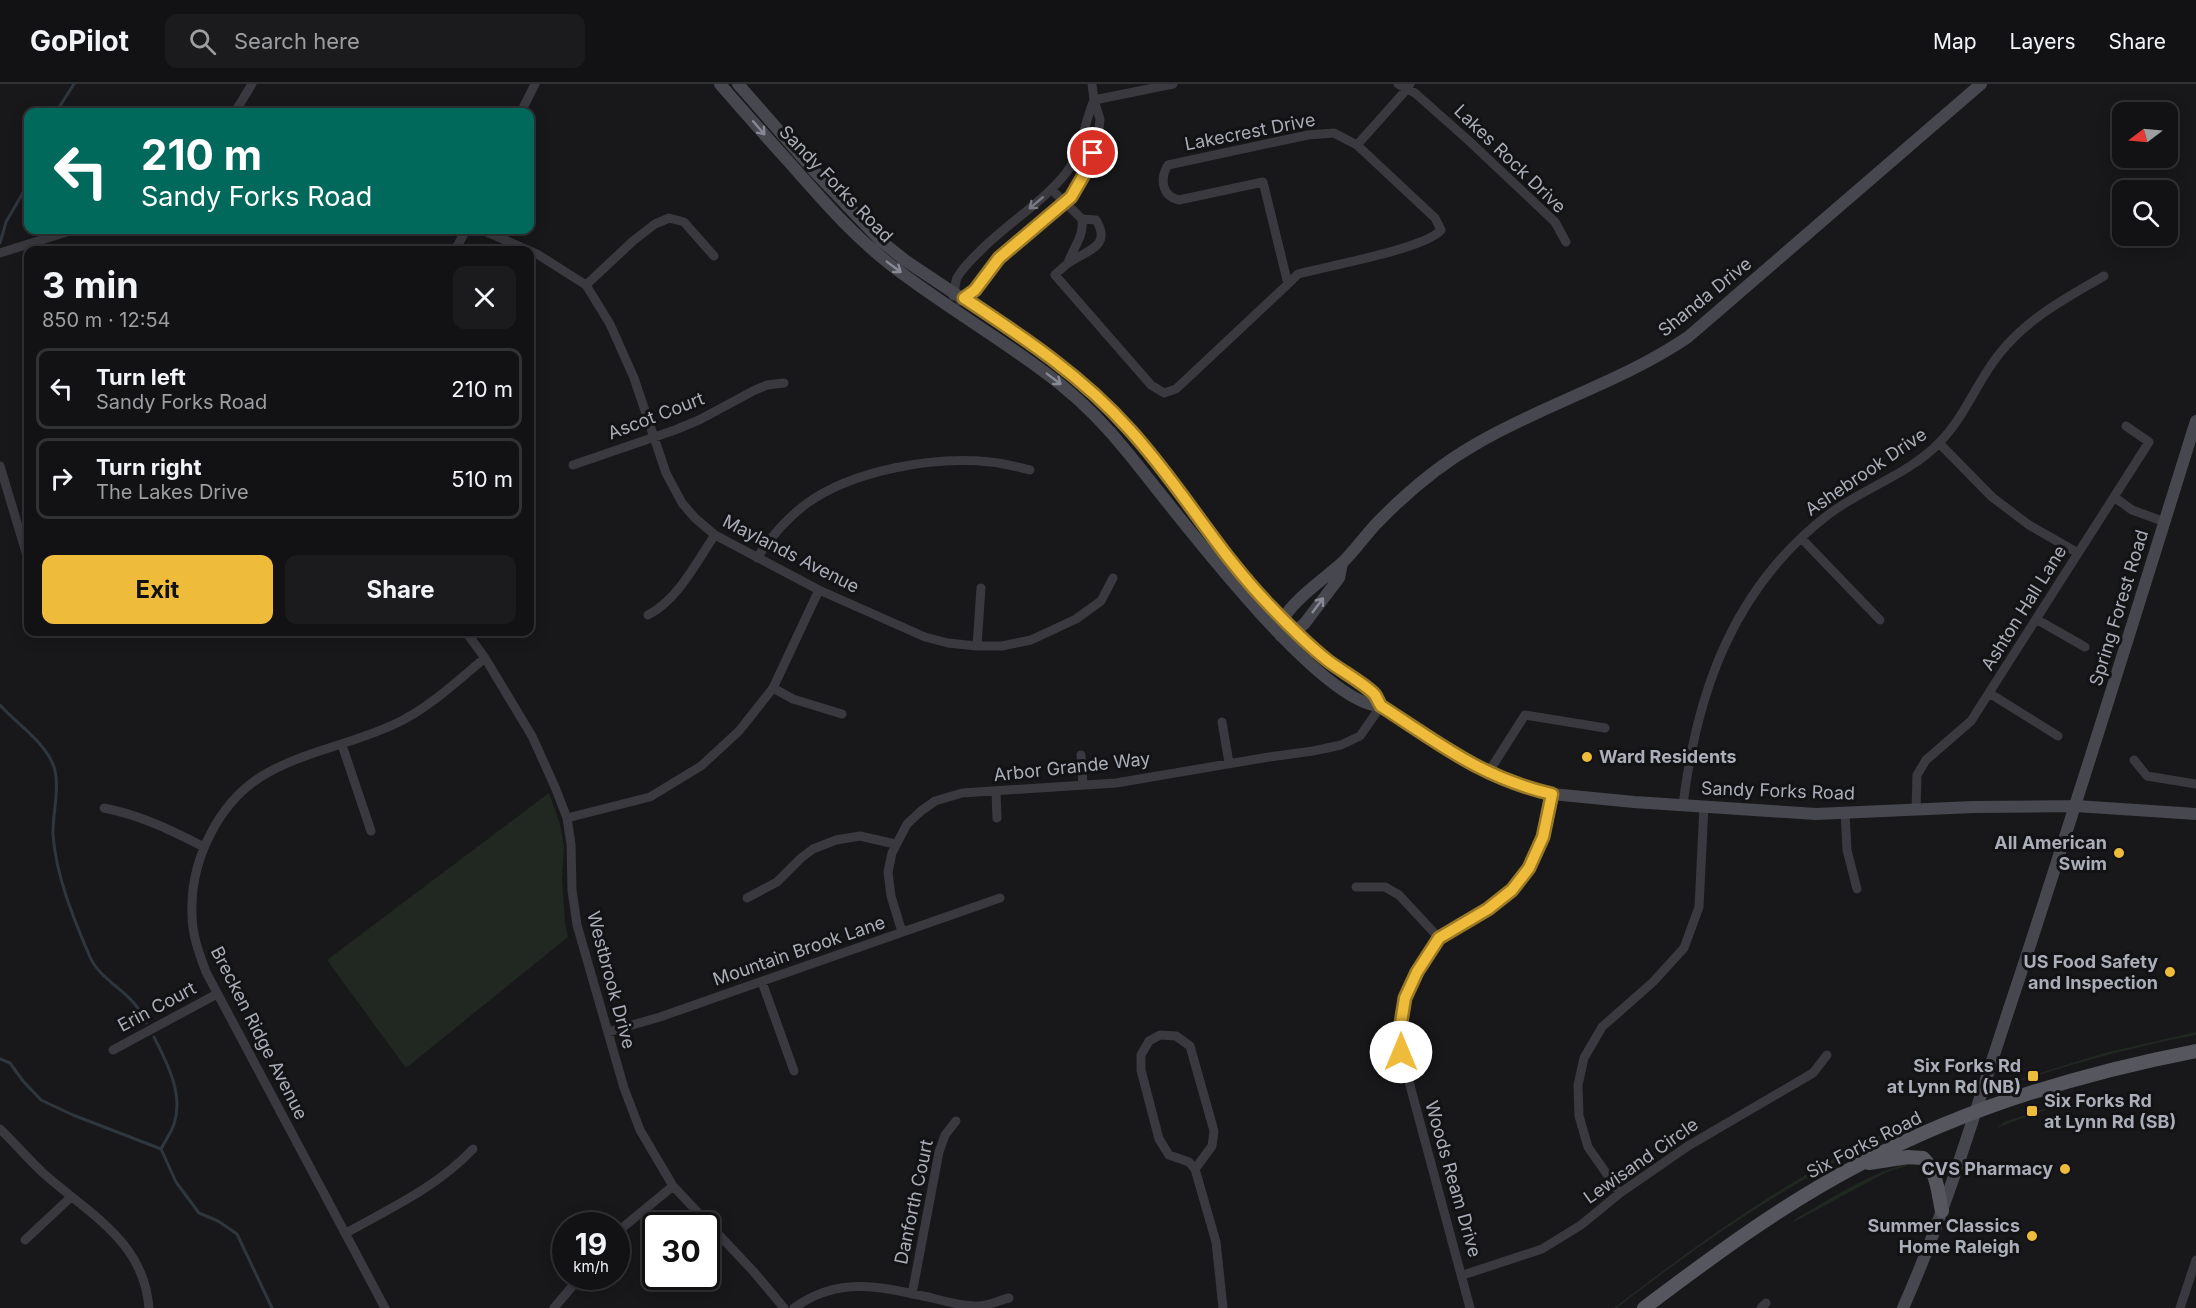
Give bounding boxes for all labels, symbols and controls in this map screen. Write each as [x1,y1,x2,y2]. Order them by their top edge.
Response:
search box [165,14,585,68]
text: GoPilot [30,24,129,58]
icon: search [186,25,219,58]
text: Search here [234,28,360,54]
text: Map [1933,29,1977,54]
text: Layers [2010,29,2076,54]
text: Share [2109,29,2166,54]
street label: Lakes Rock Drive [1450,100,1570,217]
north arrow [2112,102,2178,168]
map controls [2112,102,2178,246]
street label: Lakecrest Drive [1183,109,1317,154]
one-way arrow [752,120,766,135]
street label: Sandy Forks Road [775,121,897,246]
pin [1067,127,1118,178]
text: 210 m [141,129,262,180]
icon: left [42,132,120,210]
icon: arrive [1076,136,1109,169]
text: Sandy Forks Road [141,180,372,213]
button: search [2112,180,2178,246]
one-way arrow [1029,196,1044,210]
street label: Shanda Drive [1654,253,1756,341]
one-way arrow [886,261,902,274]
text: 3 min [42,263,139,307]
button: close [453,266,516,329]
text: 850 m · 12:54 [42,308,170,332]
text: Turn left [96,364,186,390]
icon: left [45,372,78,405]
one-way arrow [1046,373,1062,386]
text: 210 m [451,376,513,402]
street label: Ascot Court [605,388,707,444]
text: Sandy Forks Road [96,390,267,414]
street label: Ashebrook Drive [1801,423,1930,520]
text: Turn right [96,454,202,480]
icon: right [45,462,78,495]
text: 510 m [451,466,513,492]
text: The Lakes Drive [96,480,249,504]
street label: Maylands Avenue [720,510,863,597]
street label: Spring Forest Road [2085,527,2152,689]
street label: Ashton Hall Lane [1977,541,2070,674]
button: Exit [42,555,273,624]
button: Share [285,555,516,624]
one-way arrow [1311,598,1324,614]
place label: Ward Residents [1599,746,1737,767]
street label: Arbor Grande Way [993,748,1151,785]
marker: Ward Residents [1580,750,1594,764]
street label: Sandy Forks Road [1701,777,1855,804]
place label: All American Swim [1994,832,2107,874]
marker: All American Swim [2112,846,2126,860]
street label: Westbrook Drive [583,909,640,1051]
street label: Mountain Brook Lane [710,911,888,990]
street label: Brecken Ridge Avenue [207,943,312,1123]
place label: US Food Safety and Inspection [2023,951,2158,993]
marker: US Food Safety and Inspection [2163,965,2177,979]
street label: Erin Court [114,977,200,1036]
position arrow [1369,1020,1433,1084]
place label: Six Forks Rd at Lynn Rd (NB) [1887,1055,2021,1097]
marker: Six Forks Rd at Lynn Rd (NB) [2026,1069,2040,1083]
place label: Six Forks Rd at Lynn Rd (SB) [2044,1090,2176,1132]
street label: Woods Ream Drive [1421,1098,1486,1259]
marker: Six Forks Rd at Lynn Rd (SB) [2025,1104,2039,1118]
street label: Six Forks Road [1803,1107,1925,1183]
street label: Lewisand Circle [1579,1113,1702,1208]
street label: Danforth Court [890,1138,937,1266]
place label: CVS Pharmacy [1921,1158,2053,1179]
marker: CVS Pharmacy [2058,1162,2072,1176]
speed limit sign: 30 [642,1212,720,1290]
place label: Summer Classics Home Raleigh [1867,1215,2020,1257]
text: 19 [575,1226,607,1262]
marker: Summer Classics Home Raleigh [2025,1229,2039,1243]
text: km/h [573,1257,609,1276]

